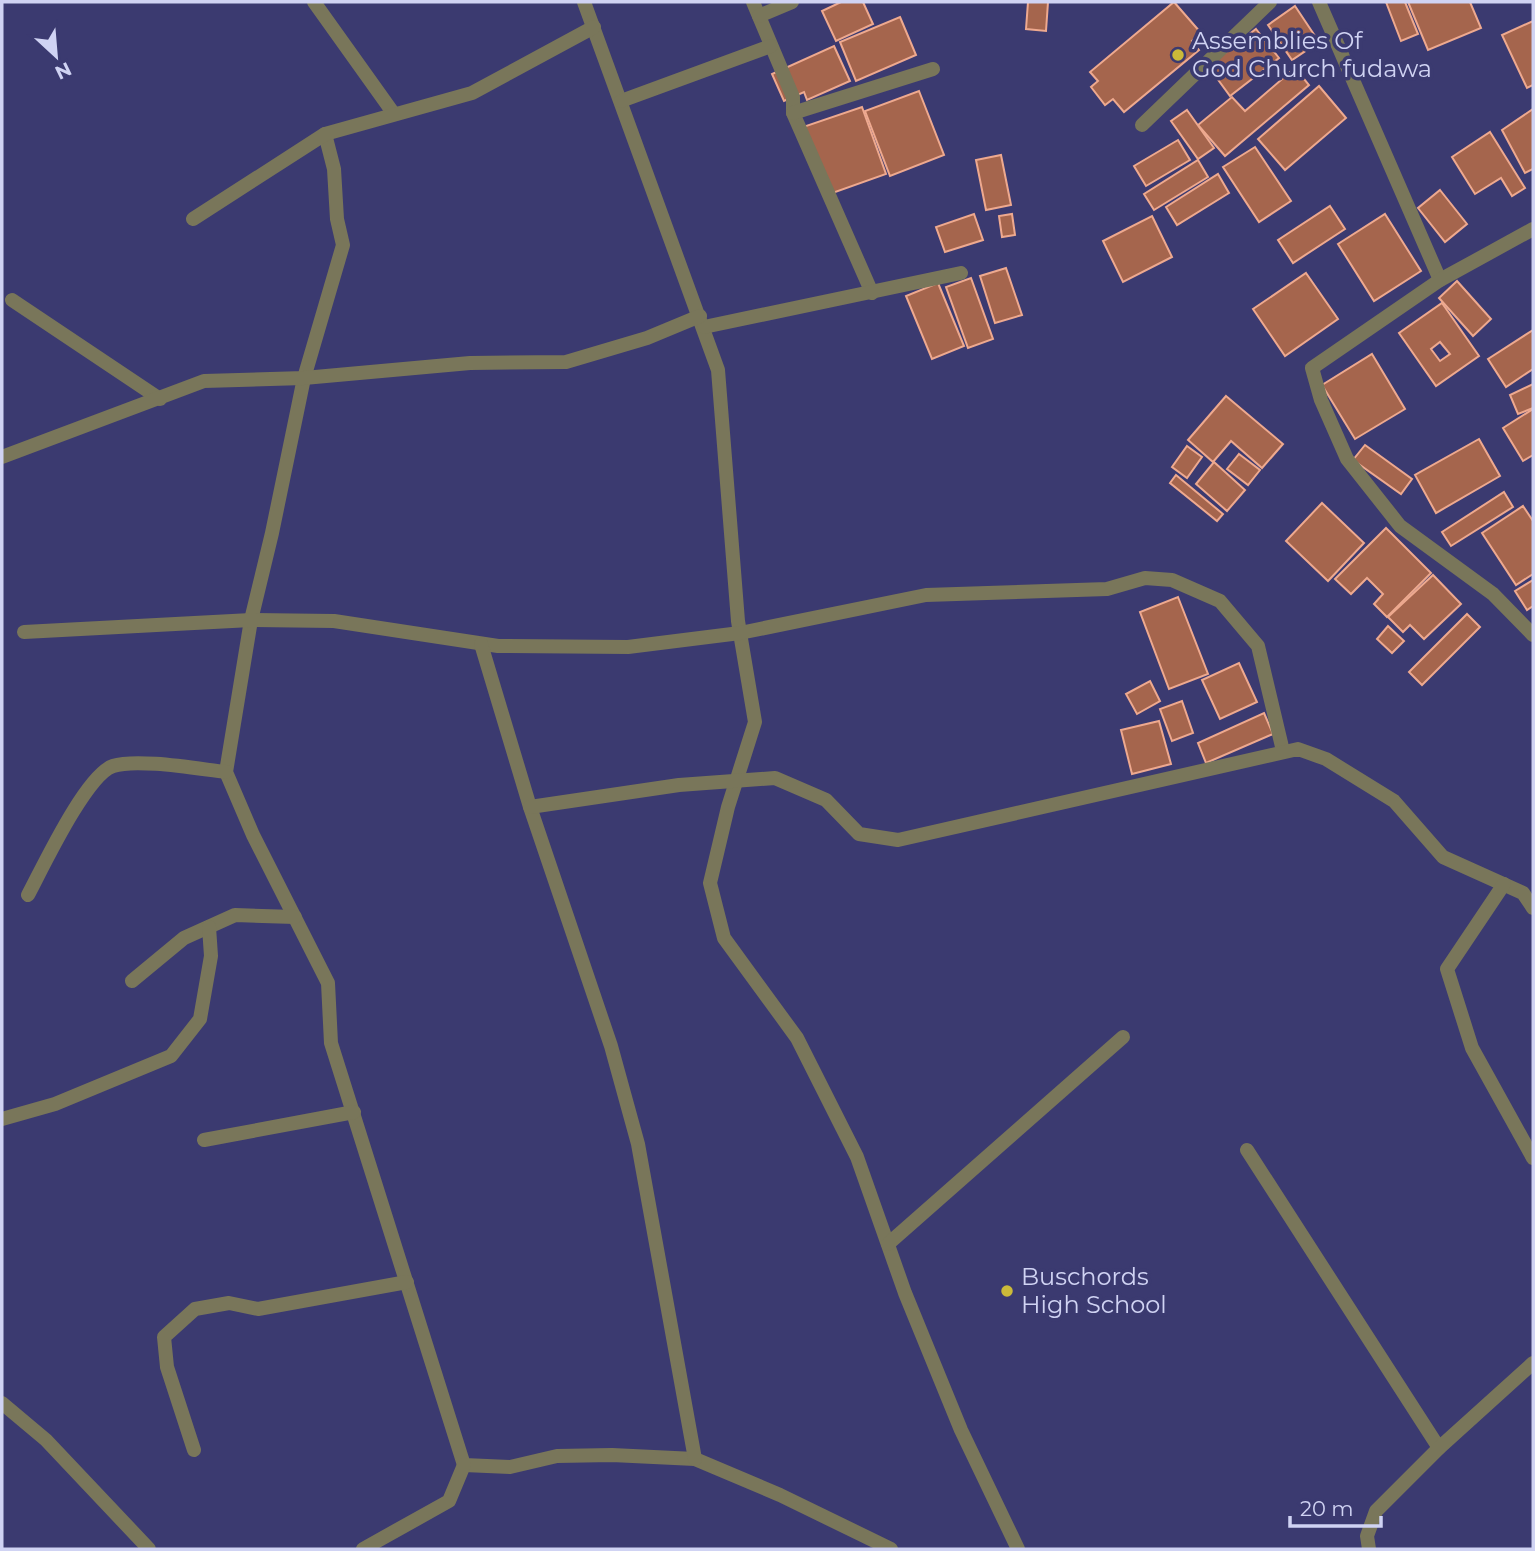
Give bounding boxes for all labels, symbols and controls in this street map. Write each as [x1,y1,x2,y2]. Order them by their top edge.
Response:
north arrow [21,21,91,91]
place label: Assemblies Of God Church fudawa [1192,26,1432,83]
marker: Assemblies Of God Church fudawa [1170,47,1186,63]
text: N [51,57,75,85]
place label: Buschords High School [1021,1262,1167,1319]
marker: Buschords High School [999,1283,1015,1299]
scale bar [1290,1484,1381,1528]
text: 20 m [1300,1496,1354,1521]

